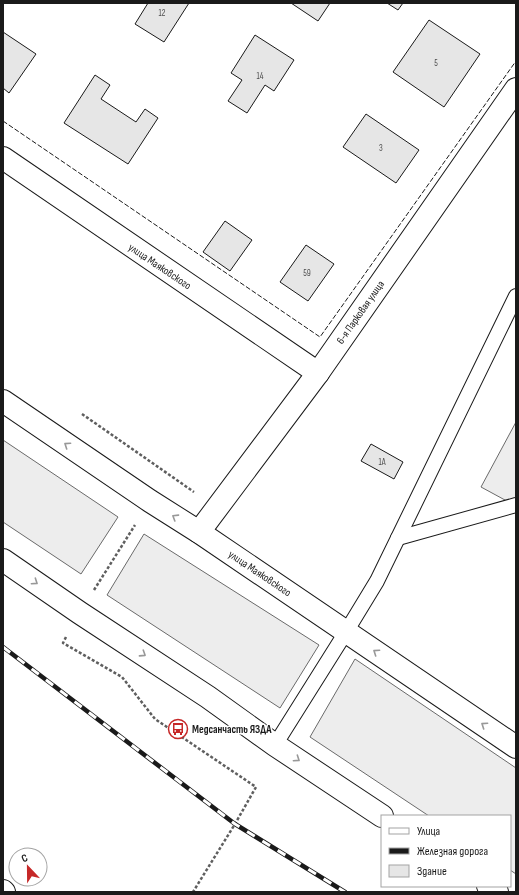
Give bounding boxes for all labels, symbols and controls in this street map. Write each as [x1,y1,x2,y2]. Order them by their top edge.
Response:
house number: 12 [159,8,166,19]
house number: 5 [434,58,438,69]
house number: 14 [257,71,264,82]
house number: 3 [379,143,383,154]
street label: улица Маяковского [126,241,194,292]
house number: 59 [303,268,311,279]
street label: 6-я Парковая улица [334,278,387,346]
one-way arrow [65,443,72,450]
house number: 1А [378,457,386,468]
one-way arrow [172,514,179,522]
street label: улица Маяковского [226,548,294,599]
one-way arrow [31,577,38,585]
one-way arrow [373,649,380,657]
one-way arrow [139,650,146,657]
bus stop icon: Медсанчасть ЯЗДА [167,718,189,740]
place label: Медсанчасть ЯЗДА [192,723,272,736]
one-way arrow [481,723,488,730]
one-way arrow [293,754,300,762]
legend [381,815,511,887]
text: Улица [417,824,441,839]
text: Железная дорога [417,844,489,859]
north arrow [8,847,48,887]
text: С [19,851,30,865]
text: Здание [417,864,447,879]

